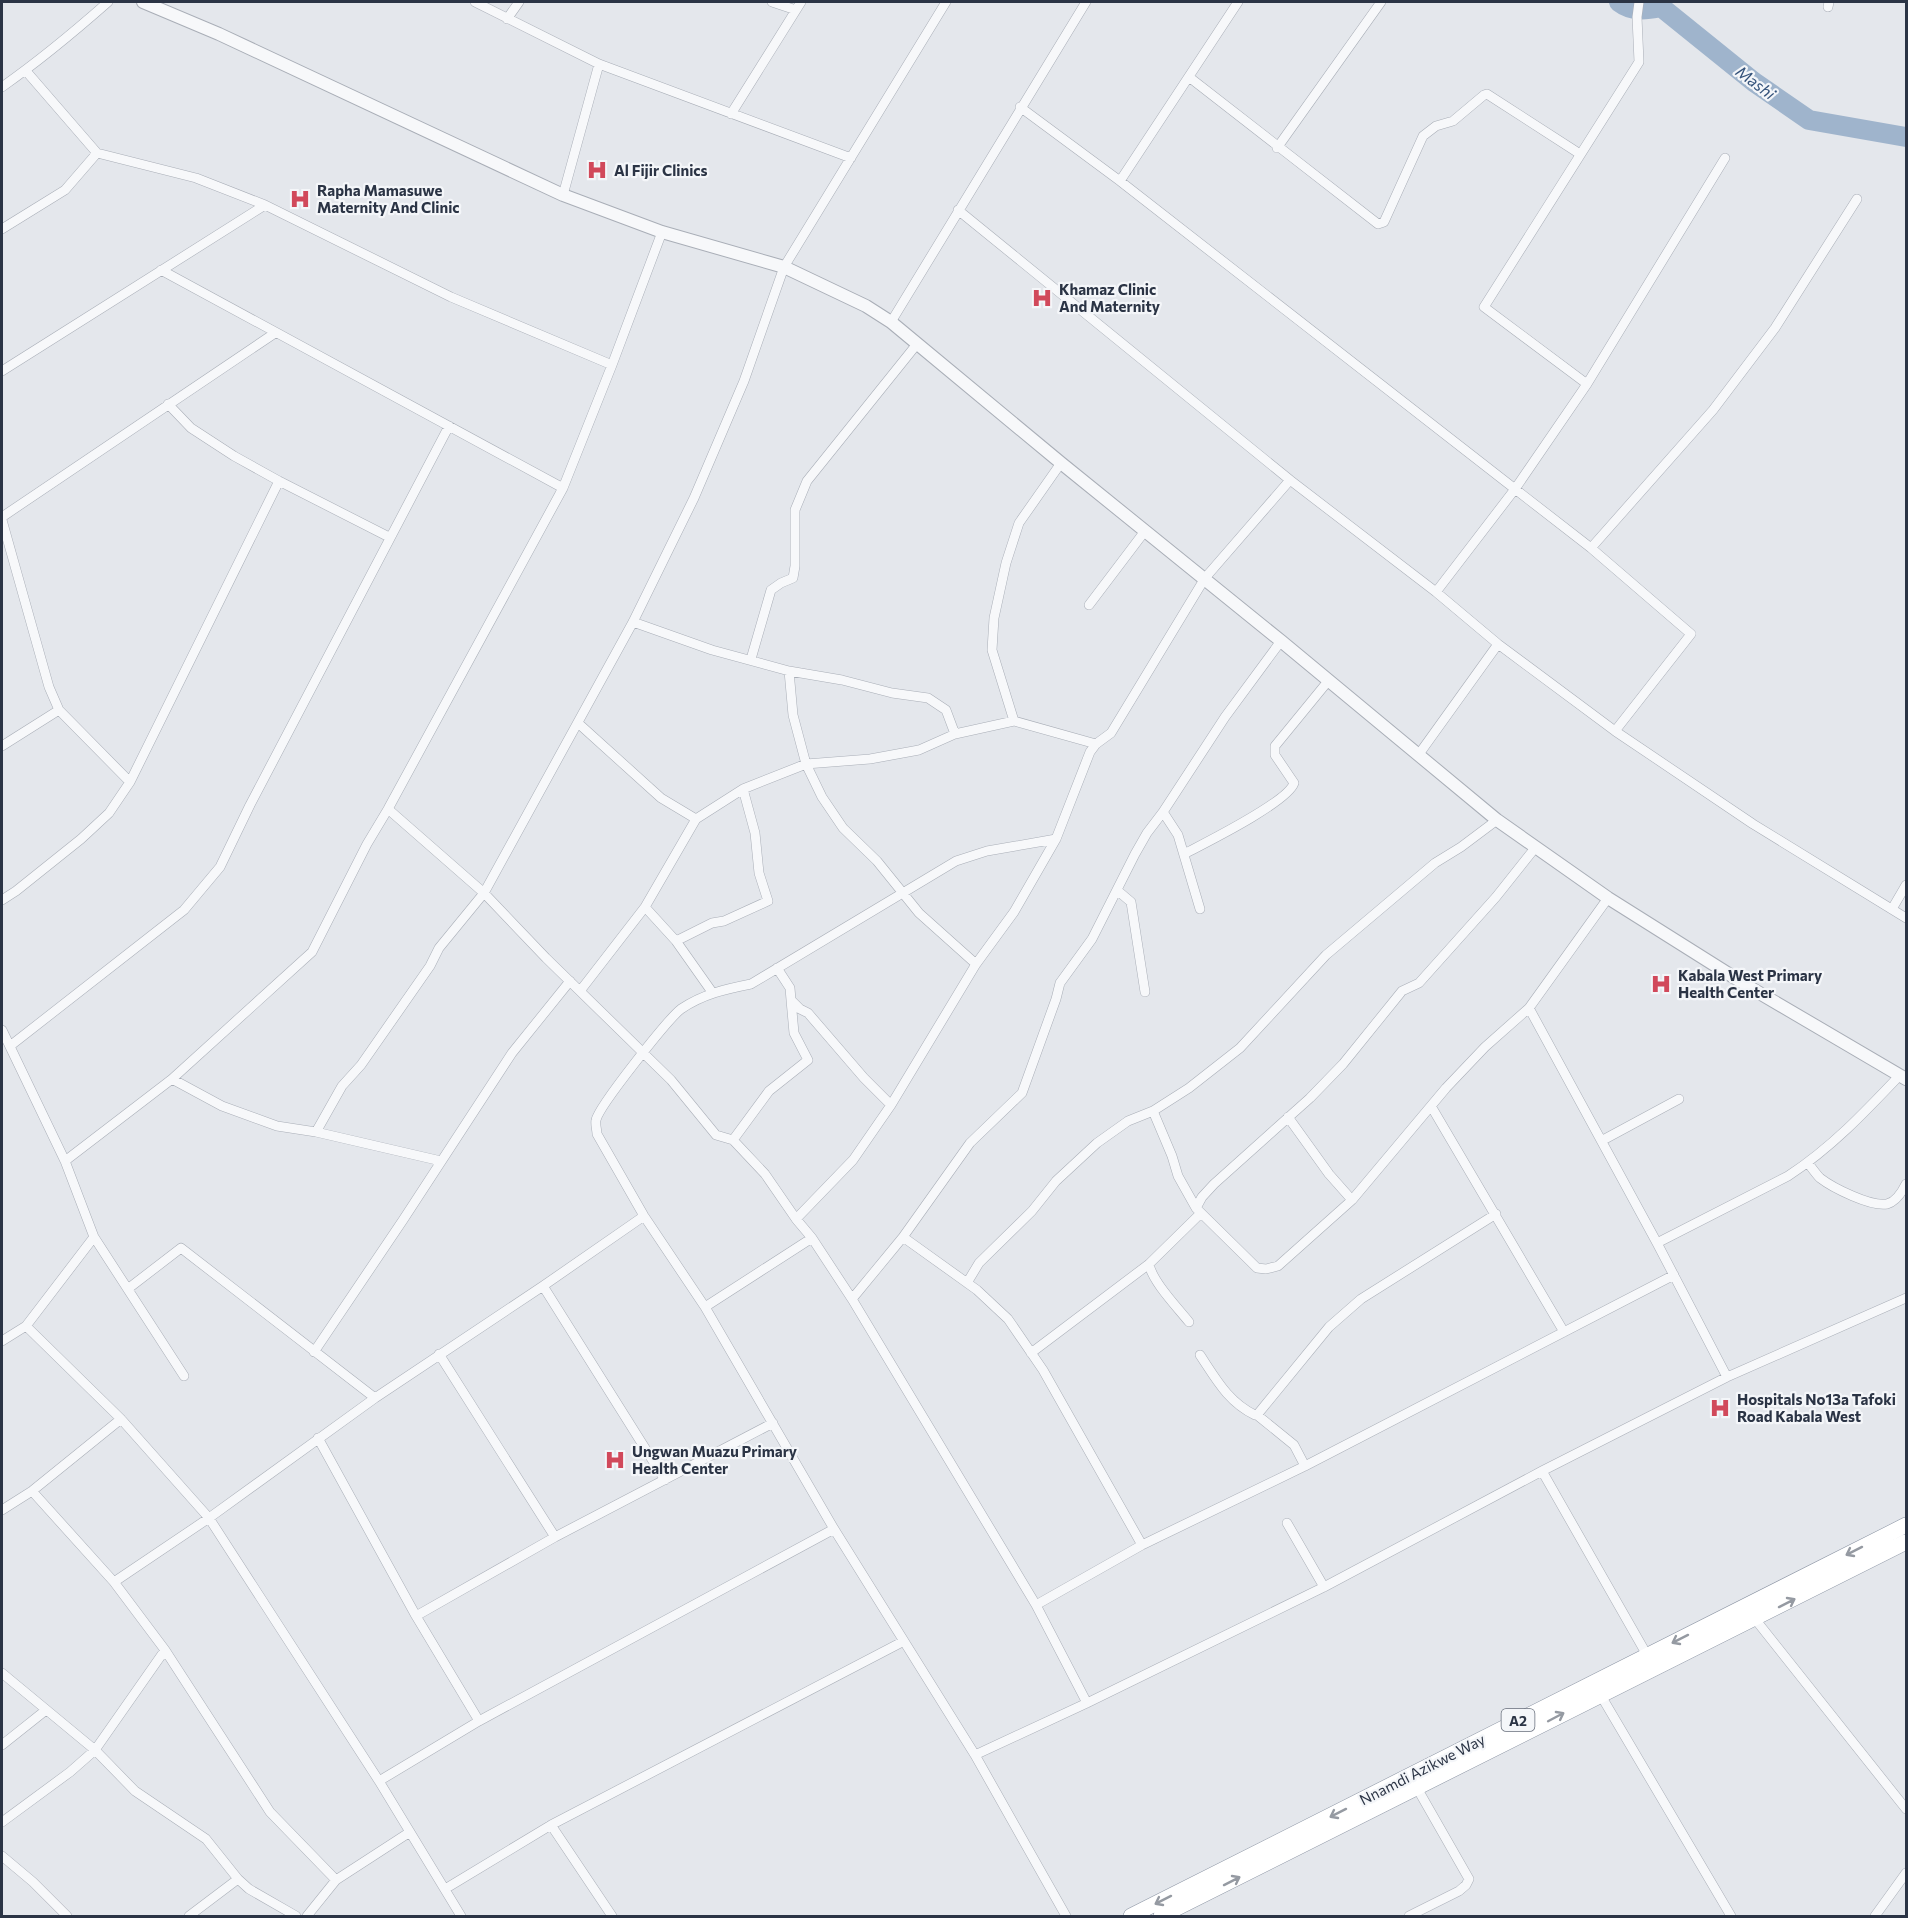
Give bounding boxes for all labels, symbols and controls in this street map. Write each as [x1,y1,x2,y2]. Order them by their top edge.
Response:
water label: Mashi [1733,61,1780,103]
hospital icon: Al Fijir Clinics [585,158,609,182]
place label: Al Fijir Clinics [614,161,708,179]
place label: Rapha Mamasuwe Maternity And Clinic [317,181,460,216]
hospital icon: Rapha Mamasuwe Maternity And Clinic [288,187,312,211]
place label: Khamaz Clinic And Maternity [1059,280,1161,315]
hospital icon: Khamaz Clinic And Maternity [1030,286,1054,310]
place label: Kabala West Primary Health Center [1678,966,1823,1001]
hospital icon: Kabala West Primary Health Center [1649,972,1673,996]
place label: Hospitals No13a Tafoki Road Kabala West [1737,1390,1896,1425]
hospital icon: Hospitals No13a Tafoki Road Kabala West [1708,1396,1732,1420]
place label: Ungwan Muazu Primary Health Center [632,1442,798,1477]
hospital icon: Ungwan Muazu Primary Health Center [603,1448,627,1472]
one-way arrow [1846,1546,1864,1558]
one-way arrow [1778,1597,1796,1608]
one-way arrow [1671,1633,1689,1645]
road number: A2 [1502,1709,1534,1731]
one-way arrow [1547,1711,1564,1723]
street label: Nnamdi Azikwe Way [1356,1729,1488,1808]
one-way arrow [1329,1807,1347,1819]
one-way arrow [1223,1875,1241,1886]
one-way arrow [1155,1895,1173,1907]

